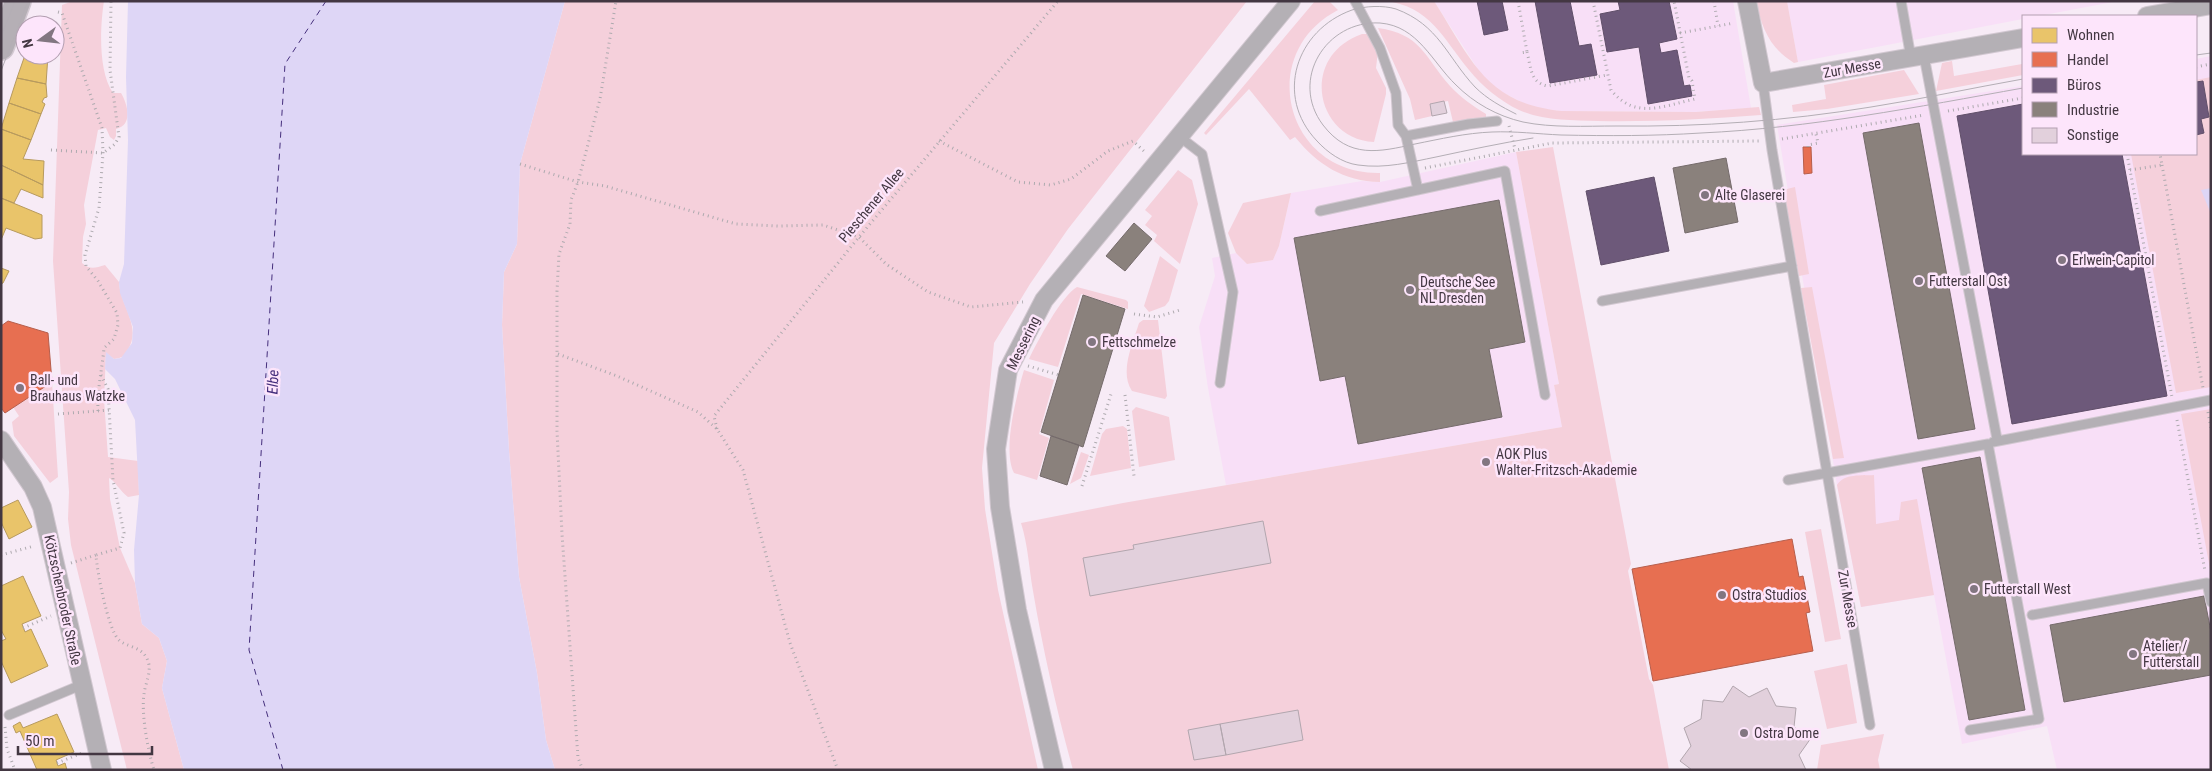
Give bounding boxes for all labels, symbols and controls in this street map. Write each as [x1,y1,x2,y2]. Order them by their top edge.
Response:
north arrow [15,15,65,65]
legend [2022,15,2197,155]
text: Wohnen [2067,26,2115,44]
text: N [19,37,36,50]
text: Handel [2067,51,2109,69]
street label: Zur Messe [1822,55,1882,81]
text: Büros [2067,76,2101,94]
text: Industrie [2067,101,2119,119]
text: Sonstige [2067,126,2119,144]
street label: Pieschener Allee [835,164,907,245]
place label: Alte Glaserei [1715,187,1785,203]
marker: Alte Glaserei [1699,189,1711,201]
place label: Erlwein-Capitol [2072,252,2155,268]
marker: Erlwein-Capitol [2056,254,2068,266]
place label: Futterstall Ost [1929,273,2007,289]
place label: Deutsche See NL Dresden [1420,274,1496,306]
marker: Futterstall Ost [1913,275,1925,287]
marker: Deutsche See NL Dresden [1404,284,1416,296]
street label: Messering [1003,314,1043,372]
place label: Fettschmelze [1102,334,1176,350]
marker: Fettschmelze [1086,336,1098,348]
water label: Elbe [264,369,282,395]
place label: Ball- und Brauhaus Watzke [30,372,126,404]
marker: Ball- und Brauhaus Watzke [14,382,26,394]
place label: AOK Plus Walter-Fritzsch-Akademie [1496,446,1638,478]
marker: AOK Plus Walter-Fritzsch-Akademie [1480,456,1492,468]
street label: Kötzschenbroder Straße [41,533,85,667]
street label: Zur Messe [1835,569,1861,629]
place label: Futterstall West [1984,581,2071,597]
marker: Futterstall West [1968,583,1980,595]
place label: Ostra Studios [1732,587,1807,603]
marker: Ostra Studios [1716,589,1728,601]
place label: Atelier / Futterstall [2143,638,2199,670]
marker: Atelier / Futterstall [2127,648,2139,660]
scale bar [18,724,151,756]
place label: Ostra Dome [1754,725,1819,741]
marker: Ostra Dome [1738,727,1750,739]
text: 50 m [25,732,55,750]

